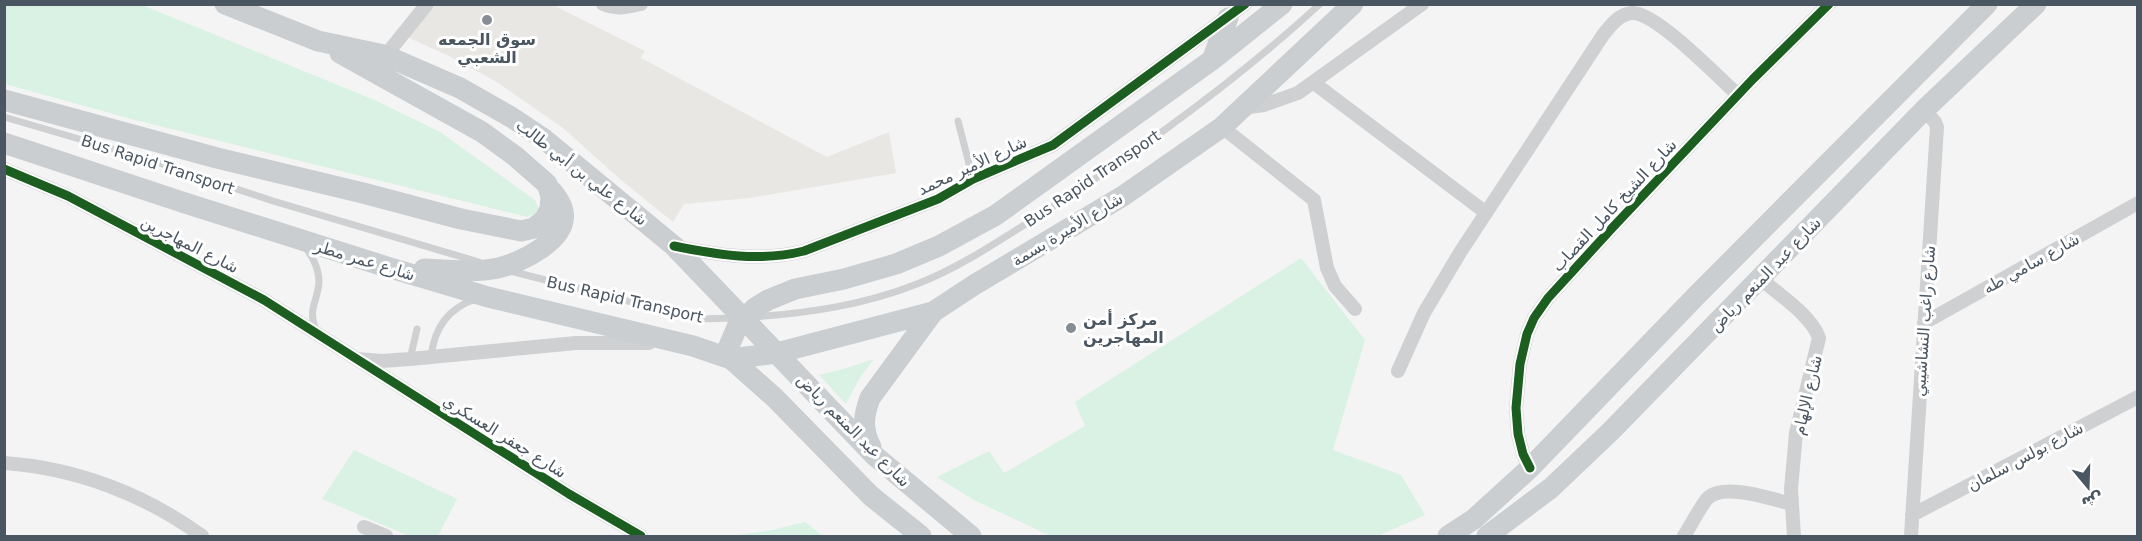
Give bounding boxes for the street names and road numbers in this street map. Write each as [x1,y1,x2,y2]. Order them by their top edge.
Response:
street label: شارع علي بن أبي طالب [512,115,652,230]
street label: Bus Rapid Transport [1021,126,1164,231]
street label: Bus Rapid Transport [79,131,237,198]
street label: شارع الأمير محمد [914,131,1030,200]
street label: شارع الشيخ كامل القصاب [1548,135,1681,276]
street label: شارع الأميرة بسمة [1008,188,1127,271]
street label: شارع المهاجرين [137,212,242,278]
street label: شارع عبد المنعم رياض [1706,213,1826,336]
street label: شارع سامي طه [1980,229,2083,299]
street label: شارع عمر مطر [311,236,417,286]
street label: شارع راغب النشاشيبي [1910,245,1940,397]
street label: Bus Rapid Transport [545,272,705,327]
street label: شارع الإلهام [1789,353,1827,437]
street label: شارع عبد المنعم رياض [793,370,914,491]
street label: شارع جعفر العسكري [439,391,570,483]
street label: شارع بولس سلمان [1964,418,2087,496]

